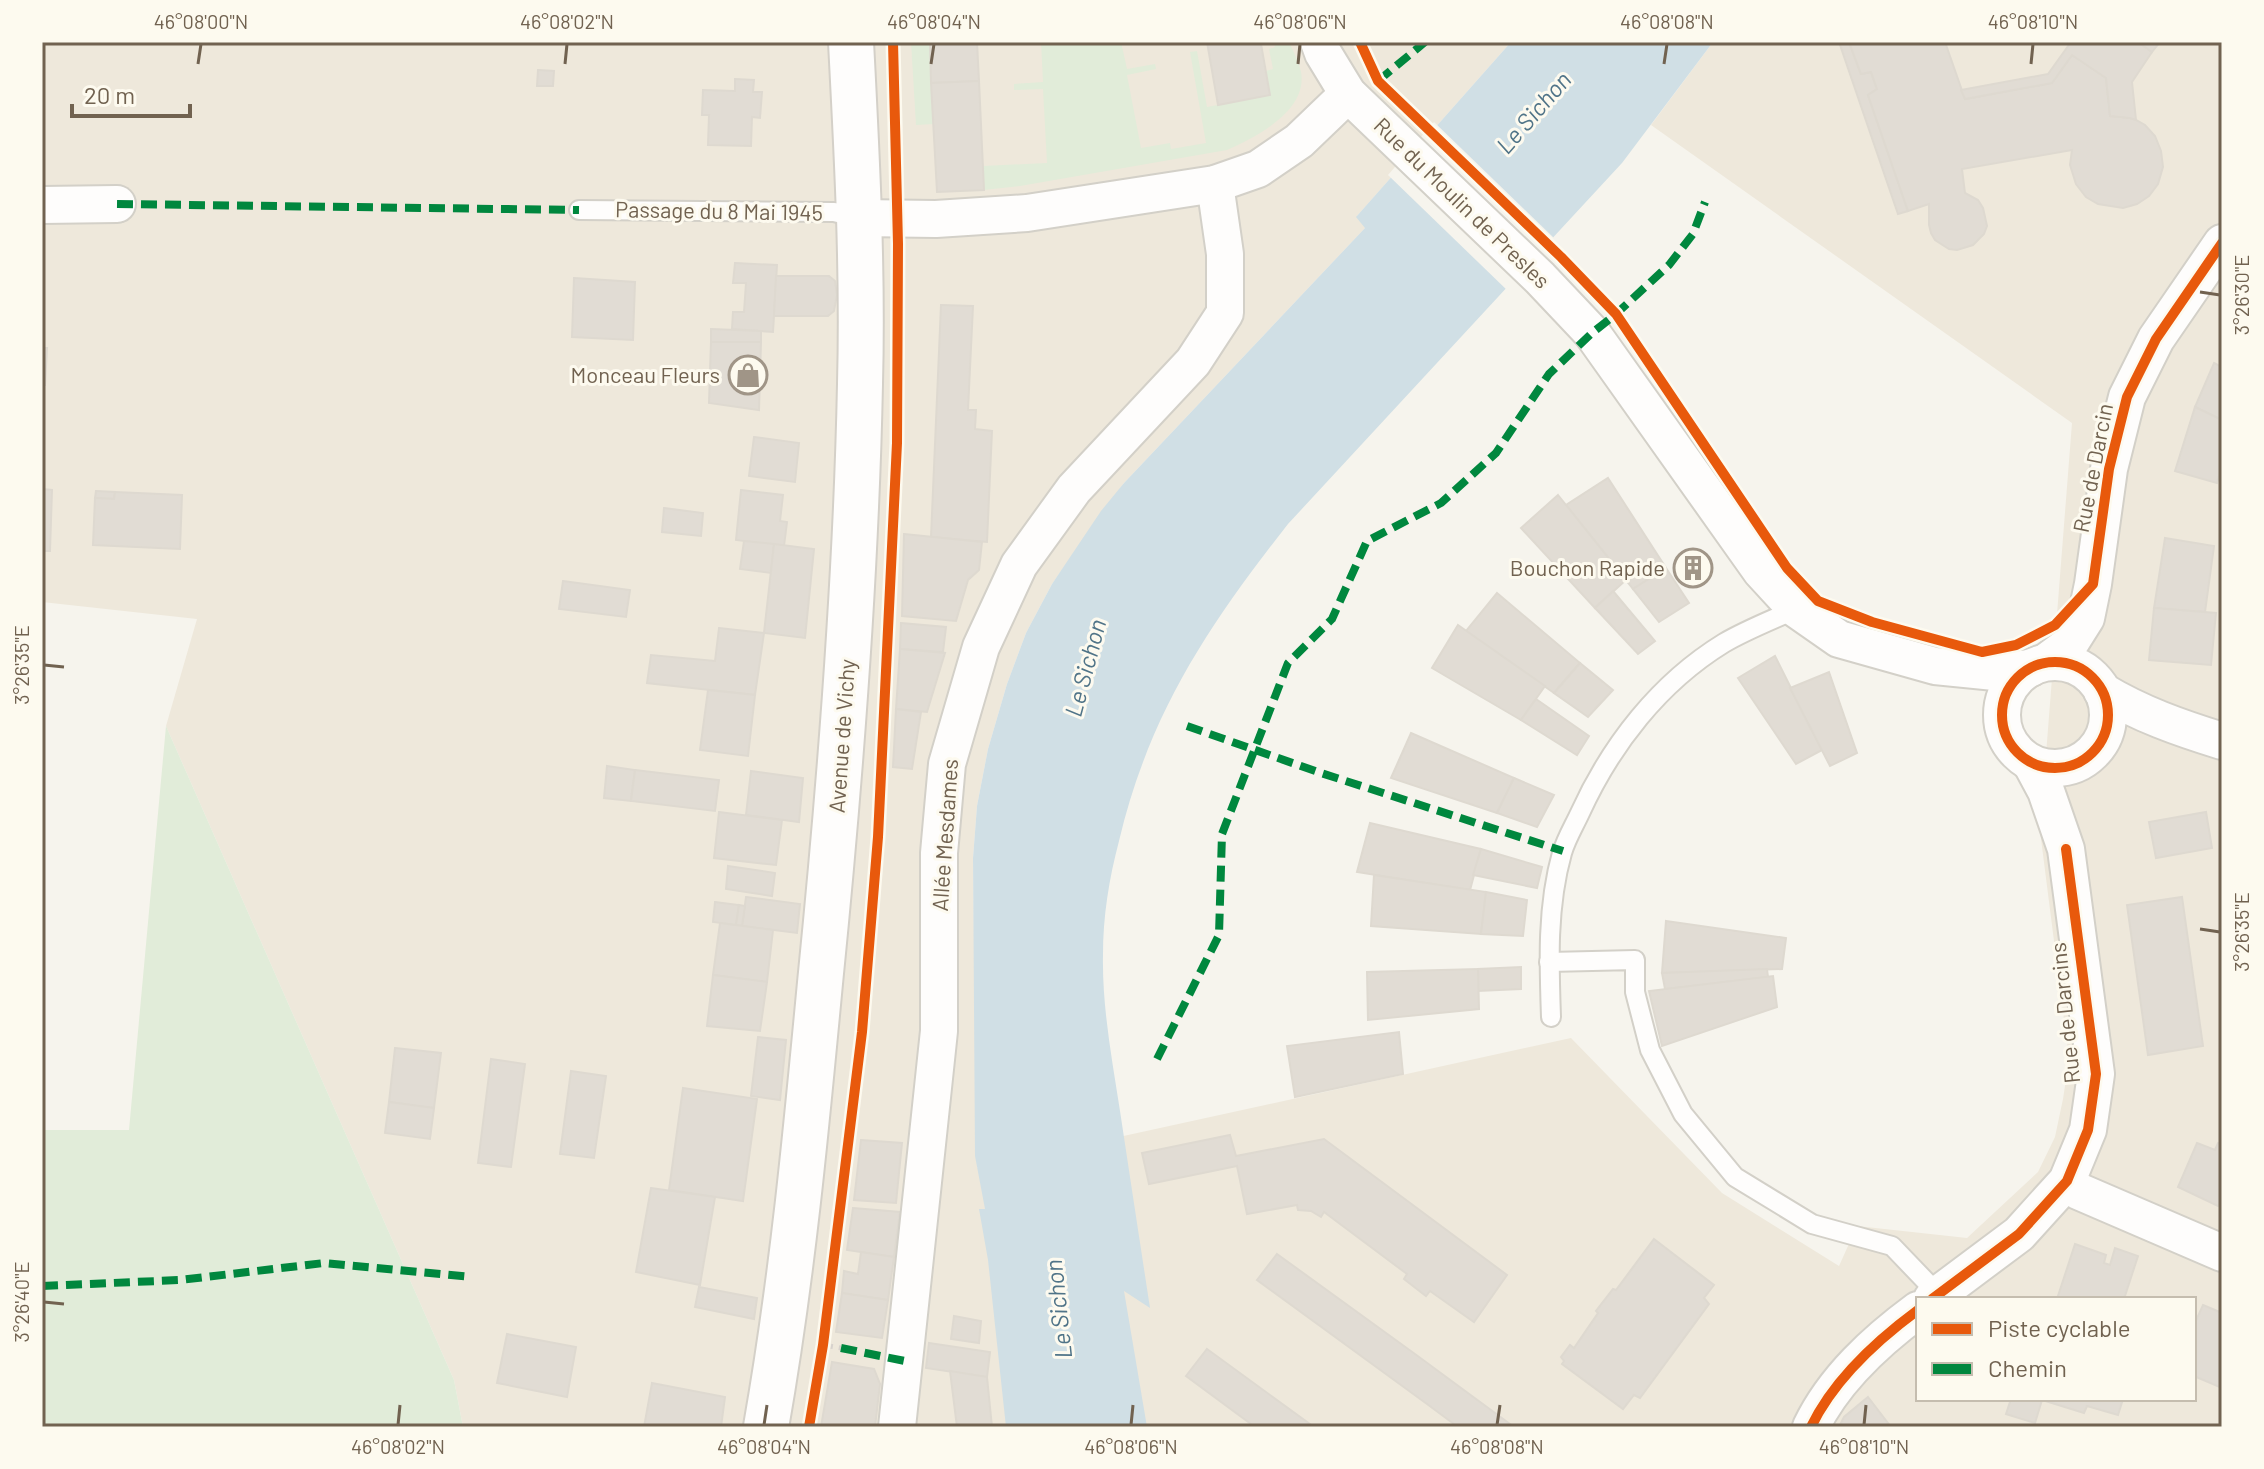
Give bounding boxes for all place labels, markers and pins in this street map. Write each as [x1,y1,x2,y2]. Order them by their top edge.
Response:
shop icon: Monceau Fleurs [727,354,769,396]
place label: Monceau Fleurs [571,361,720,387]
building icon: Bouchon Rapide [1672,547,1714,589]
place label: Bouchon Rapide [1510,554,1665,580]

